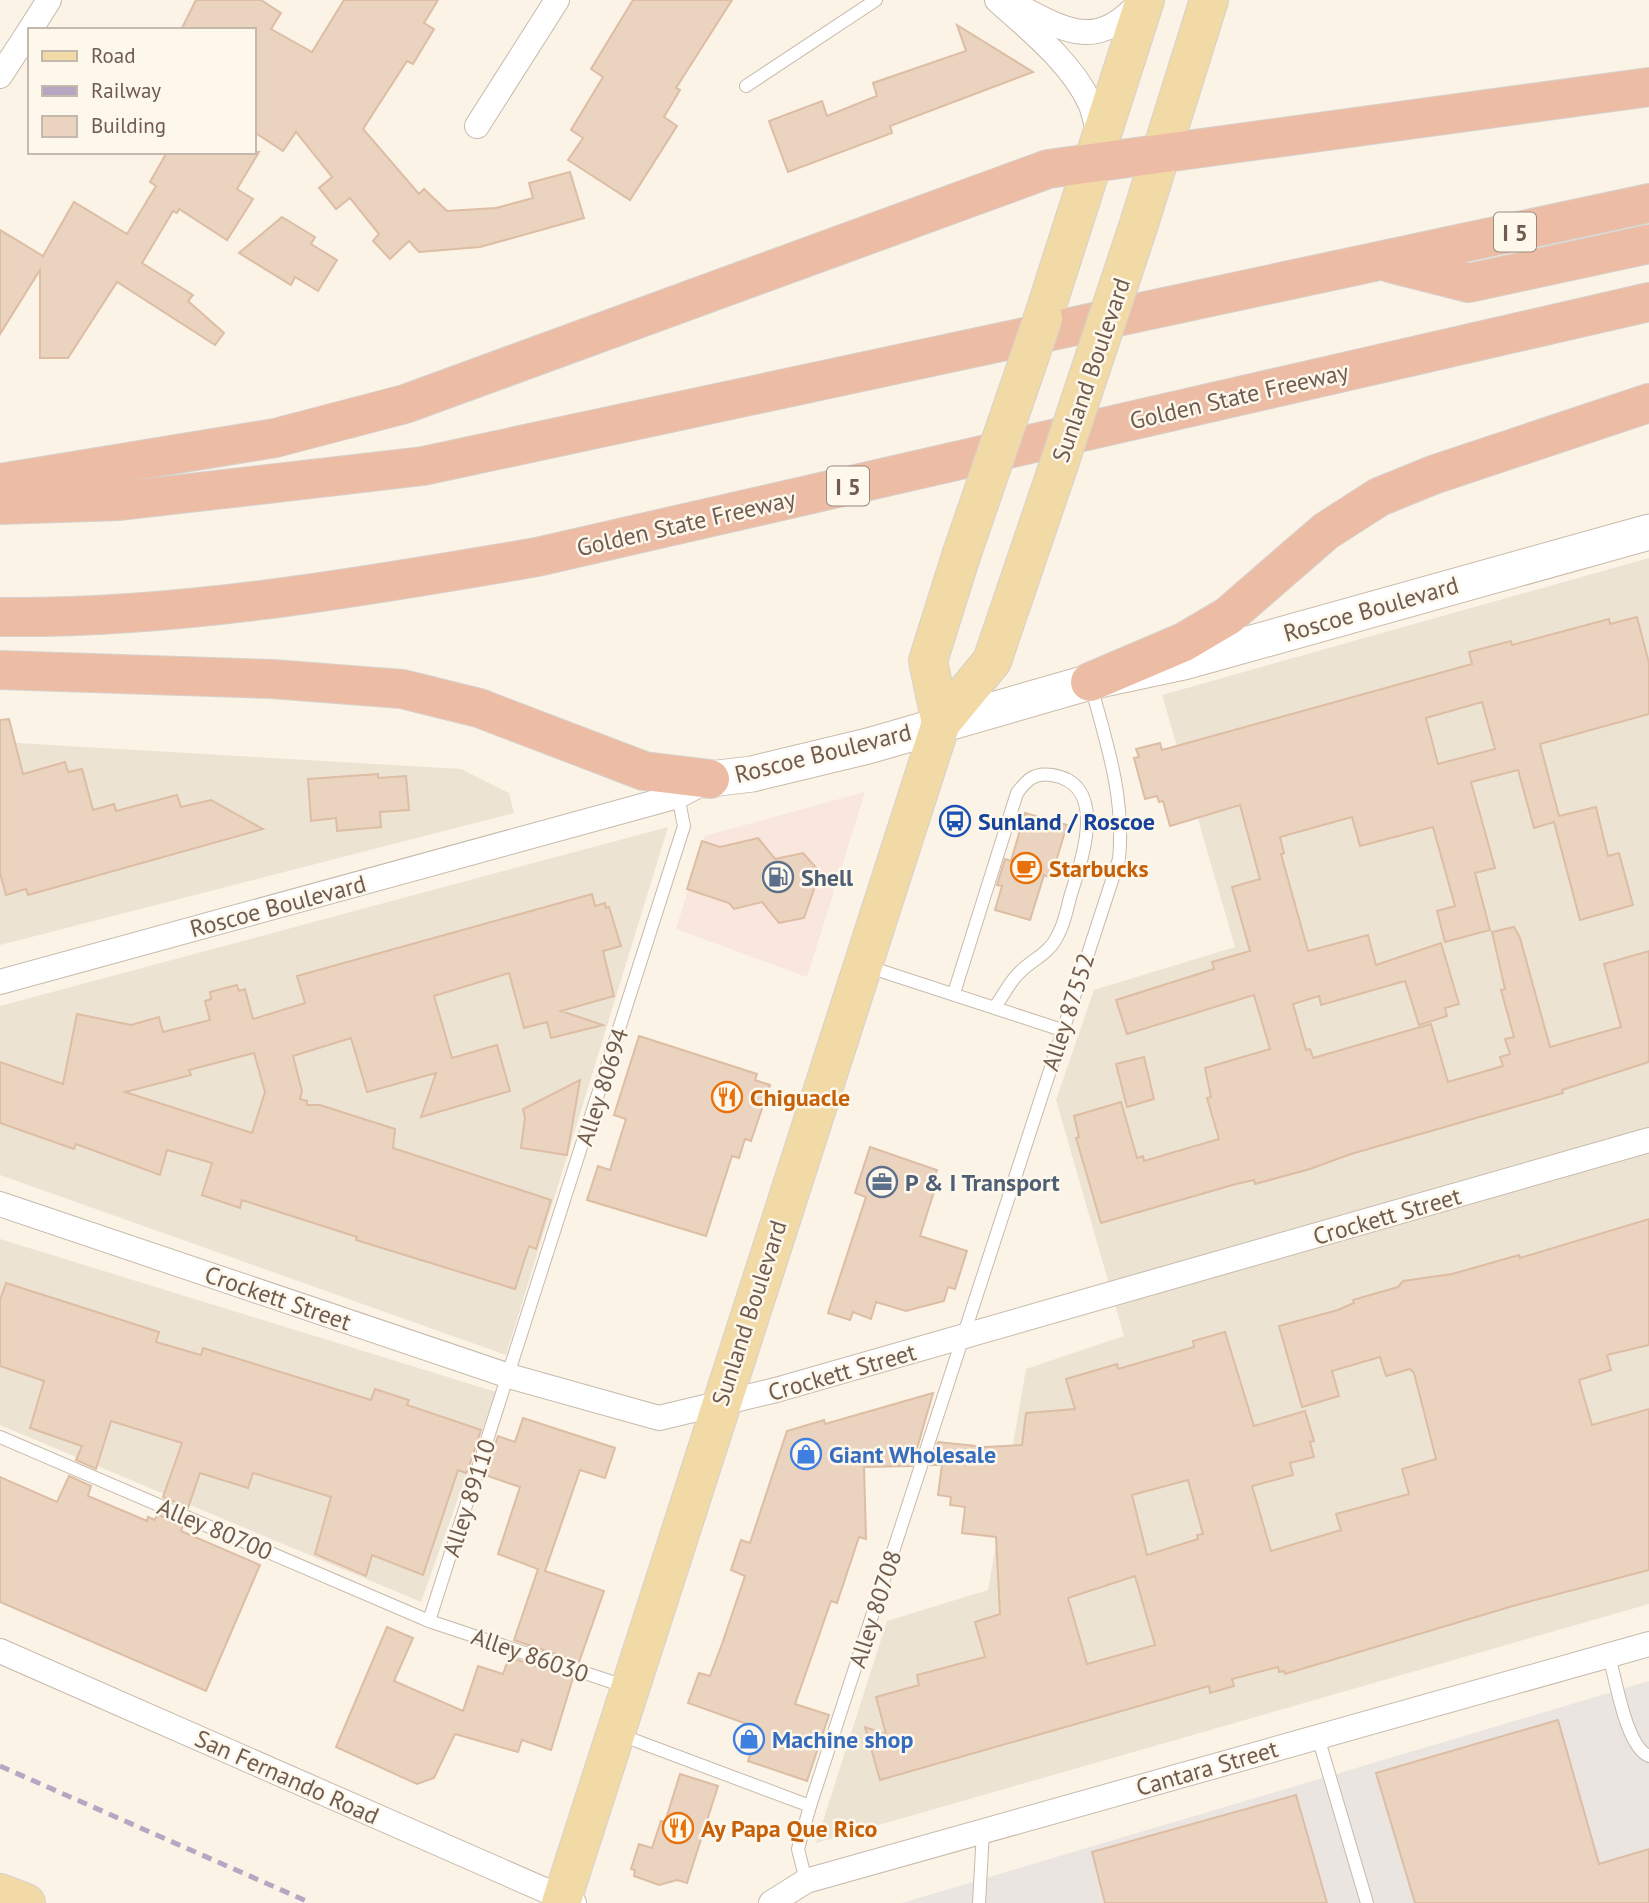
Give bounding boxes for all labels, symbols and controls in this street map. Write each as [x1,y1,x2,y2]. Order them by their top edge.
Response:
legend [28,28,256,154]
text: Road [91,42,135,69]
text: Railway [91,77,161,104]
text: Building [91,112,166,139]
road number: I 5 [1494,213,1536,252]
street label: Sunland Boulevard [1045,274,1137,466]
street label: Golden State Freeway [1127,356,1351,436]
road number: I 5 [827,466,869,506]
street label: Golden State Freeway [574,483,798,563]
street label: Roscoe Boulevard [1280,569,1462,649]
street label: Roscoe Boulevard [731,716,915,790]
bus stop icon: Sunland / Roscoe [938,804,972,838]
place label: Sunland / Roscoe [978,806,1155,837]
cafe icon: Starbucks [1009,851,1043,885]
place label: Starbucks [1049,853,1149,884]
fuel station icon: Shell [761,860,795,894]
place label: Shell [801,862,854,893]
street label: Roscoe Boulevard [187,868,369,944]
street label: Alley 87552 [1034,949,1102,1075]
street label: Alley 80694 [568,1024,636,1150]
restaurant icon: Chiguacle [710,1080,744,1114]
place label: Chiguacle [750,1082,850,1113]
office icon: P & I Transport [865,1165,899,1199]
place label: P & I Transport [905,1167,1060,1198]
street label: Crockett Street [1309,1180,1465,1252]
street label: Sunland Boulevard [704,1216,794,1410]
street label: Crockett Street [201,1259,355,1337]
street label: Crockett Street [764,1336,920,1408]
street label: Alley 89110 [435,1435,503,1561]
shop icon: Giant Wholesale [789,1437,823,1471]
place label: Giant Wholesale [829,1439,996,1470]
street label: Alley 80700 [153,1491,277,1567]
street label: Alley 80708 [841,1546,909,1672]
street label: Alley 86030 [467,1621,593,1689]
shop icon: Machine shop [732,1722,766,1756]
street label: San Fernando Road [190,1723,384,1831]
place label: Machine shop [772,1724,913,1755]
street label: Cantara Street [1132,1733,1282,1803]
restaurant icon: Ay Papa Que Rico [661,1811,695,1845]
place label: Ay Papa Que Rico [701,1813,878,1844]

